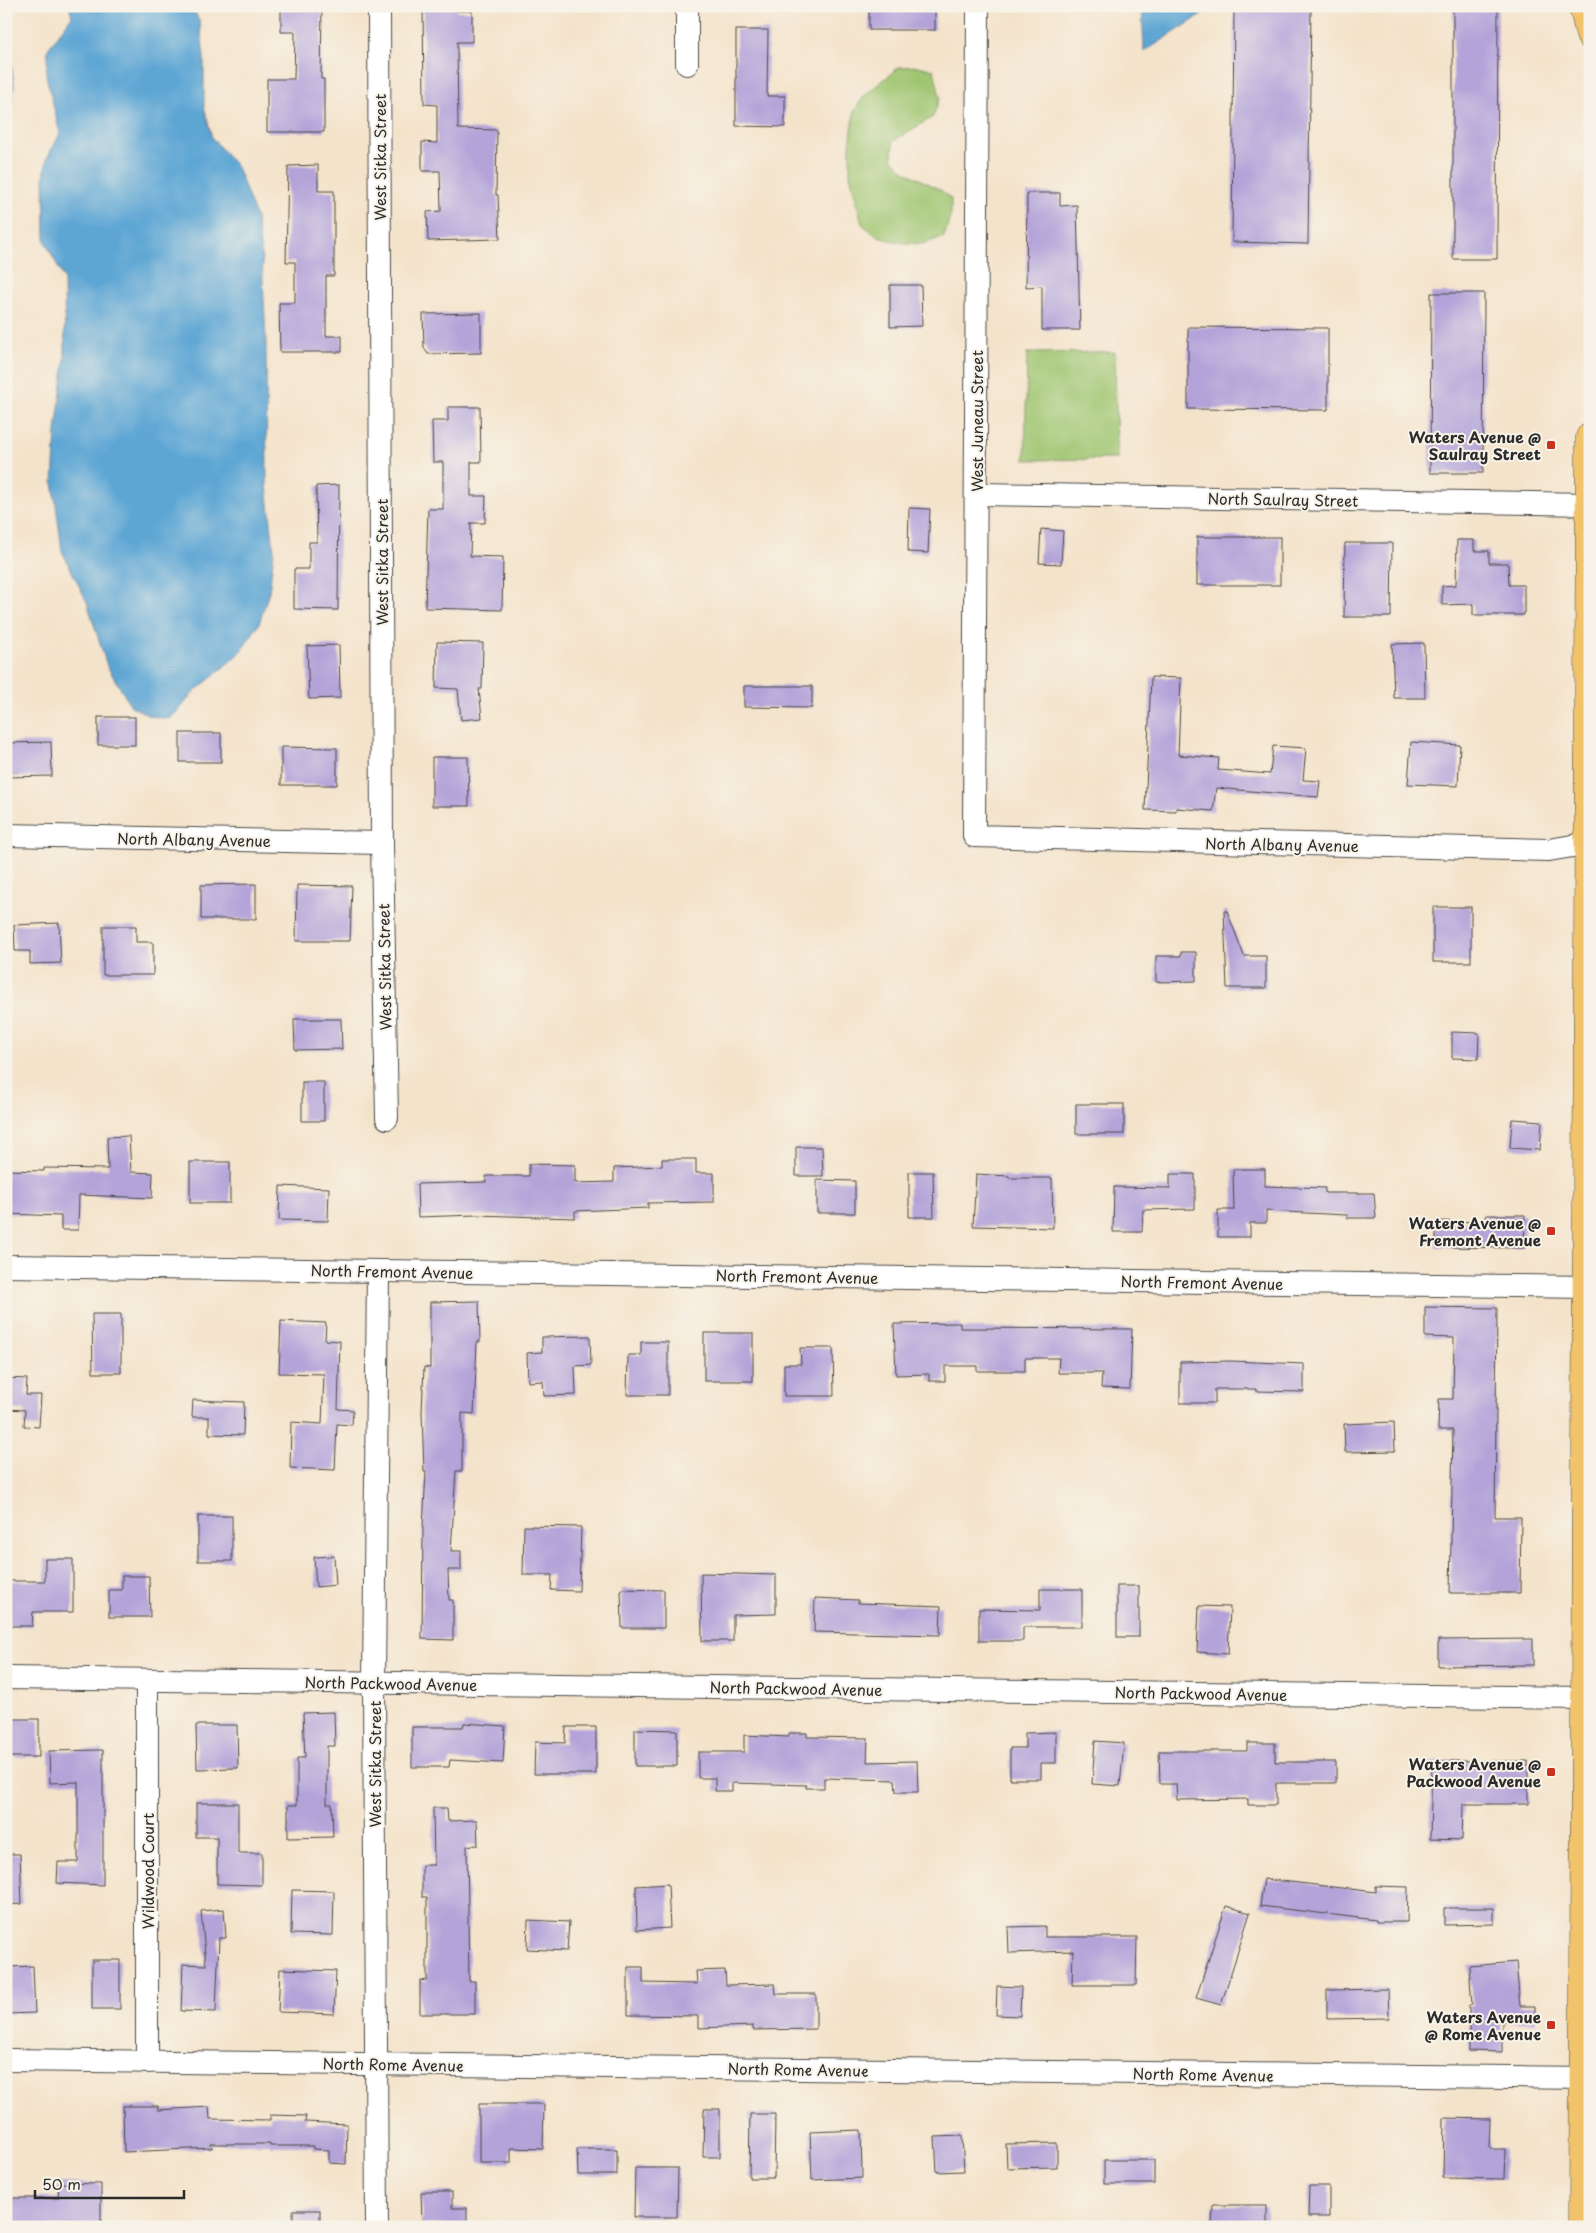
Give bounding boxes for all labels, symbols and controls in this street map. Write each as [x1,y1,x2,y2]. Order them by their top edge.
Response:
street label: West Sitka Street [368,94,391,220]
street label: West Juneau Street [965,350,988,492]
place label: Waters Avenue @ Saulray Street [1409,425,1541,465]
marker: Waters Avenue @ Saulray Street [1545,439,1557,451]
street label: North Saulray Street [1207,486,1359,512]
street label: West Sitka Street [370,499,393,625]
street label: North Albany Avenue [117,826,271,852]
street label: North Albany Avenue [1205,831,1359,857]
street label: West Sitka Street [371,903,397,1031]
place label: Waters Avenue @ Fremont Avenue [1409,1211,1541,1251]
marker: Waters Avenue @ Fremont Avenue [1545,1225,1557,1237]
street label: North Fremont Avenue [310,1258,474,1284]
street label: North Fremont Avenue [715,1263,879,1289]
street label: North Fremont Avenue [1120,1269,1284,1295]
street label: North Packwood Avenue [304,1670,478,1696]
street label: North Packwood Avenue [709,1675,883,1701]
street label: North Packwood Avenue [1114,1680,1288,1706]
street label: West Sitka Street [363,1701,386,1827]
place label: Waters Avenue @ Packwood Avenue [1406,1752,1541,1792]
marker: Waters Avenue @ Packwood Avenue [1545,1766,1557,1778]
street label: Wildwood Court [136,1813,159,1929]
place label: Waters Avenue @ Rome Avenue [1425,2005,1541,2045]
marker: Waters Avenue @ Rome Avenue [1545,2019,1557,2031]
street label: North Rome Avenue [322,2051,464,2077]
street label: North Rome Avenue [727,2056,869,2082]
street label: North Rome Avenue [1132,2061,1274,2087]
scale bar [35,2168,184,2200]
text: 50 m [42,2172,81,2195]

